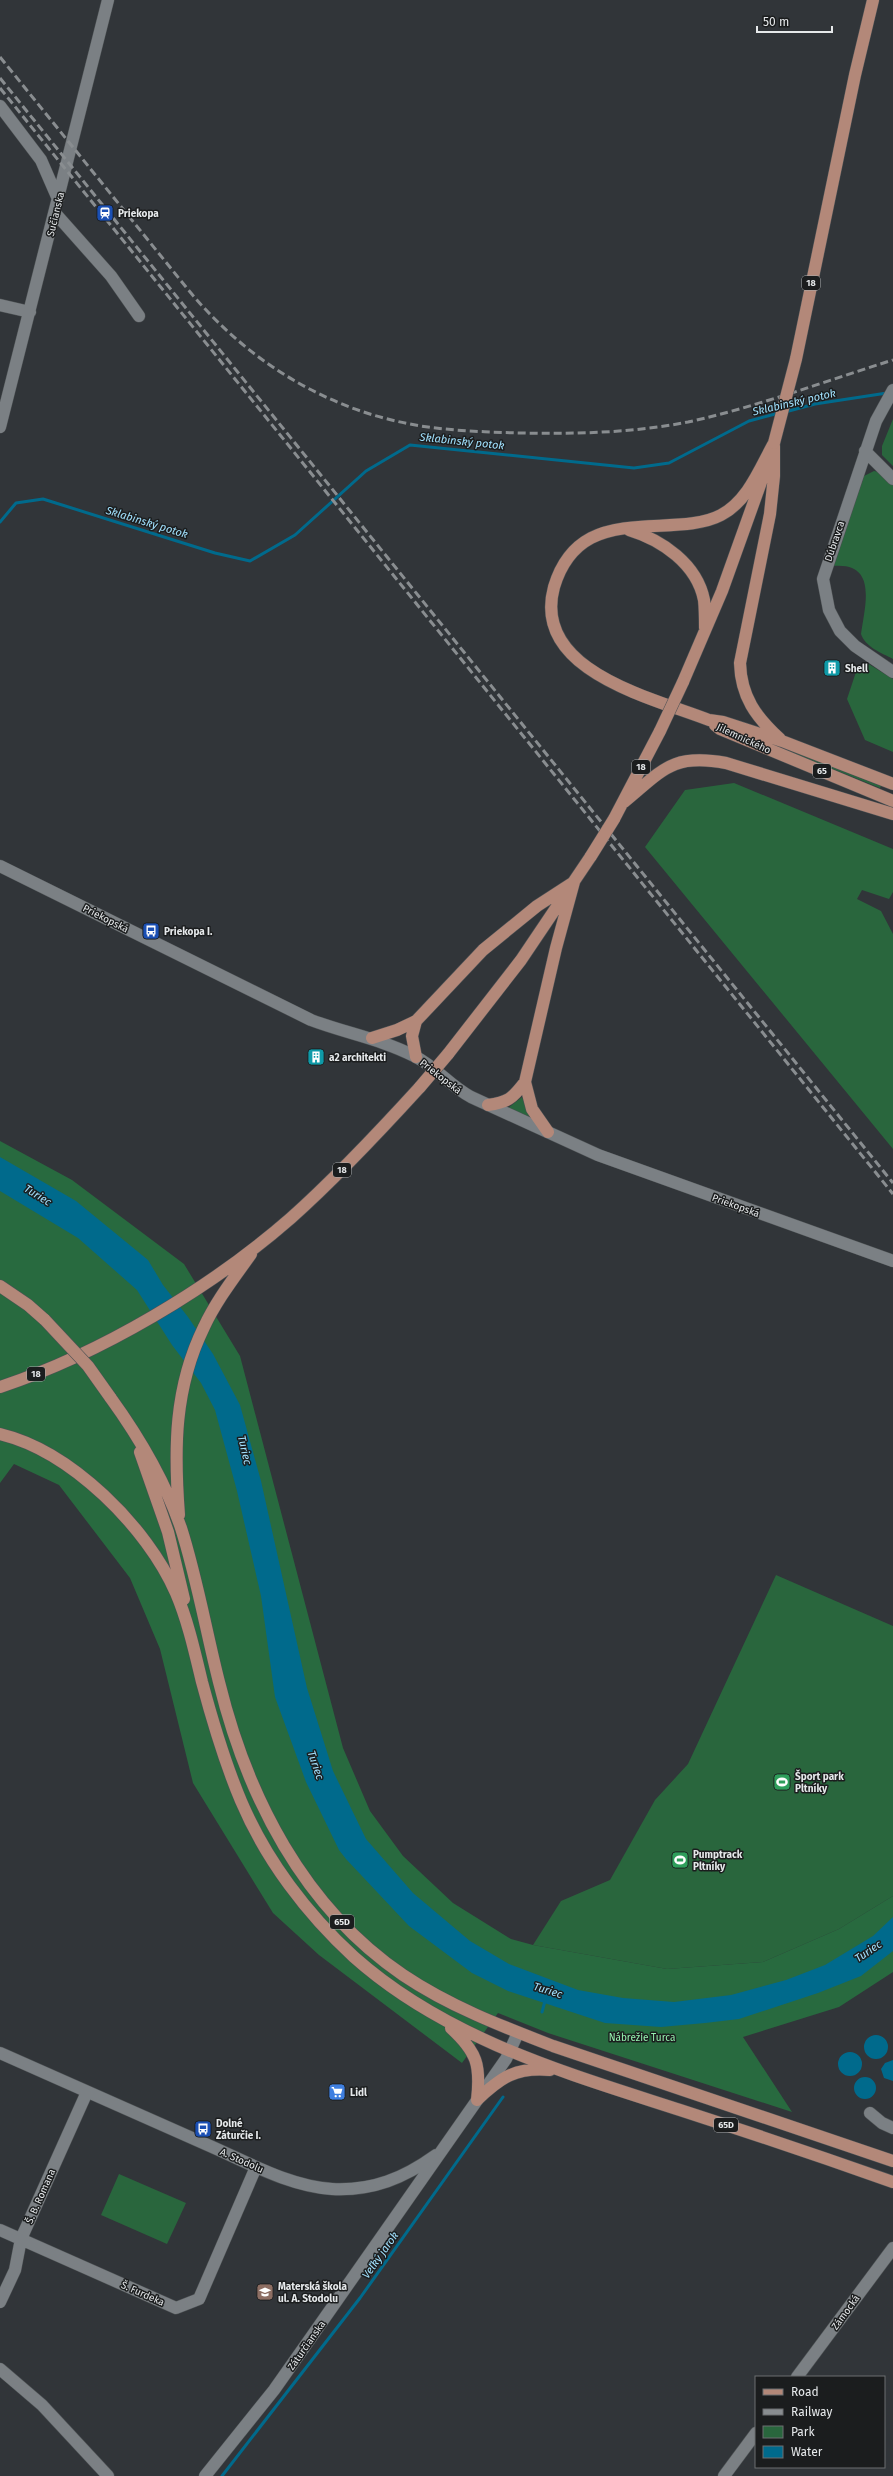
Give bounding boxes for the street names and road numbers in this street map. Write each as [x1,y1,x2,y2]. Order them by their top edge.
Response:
street label: Sučianska [45,191,67,238]
road number: 18 [802,276,820,290]
street label: Dúbravca [821,519,847,563]
street label: Jilemnického [715,721,773,757]
road number: 18 [632,760,650,774]
road number: 65 [813,764,831,778]
street label: Priekopská [81,902,130,936]
street label: Priekopská [417,1057,464,1097]
road number: 18 [333,1163,351,1177]
street label: Priekopská [710,1192,761,1220]
road number: 18 [27,1367,45,1381]
road number: 65D [330,1915,354,1929]
road number: 65D [714,2118,738,2132]
street label: A. Stodolu [218,2146,265,2176]
street label: Š. B. Romana [22,2166,58,2226]
street label: Š. Furdeka [119,2277,167,2309]
street label: Zámocká [829,2293,862,2332]
street label: Záturčianska [285,2319,328,2373]

